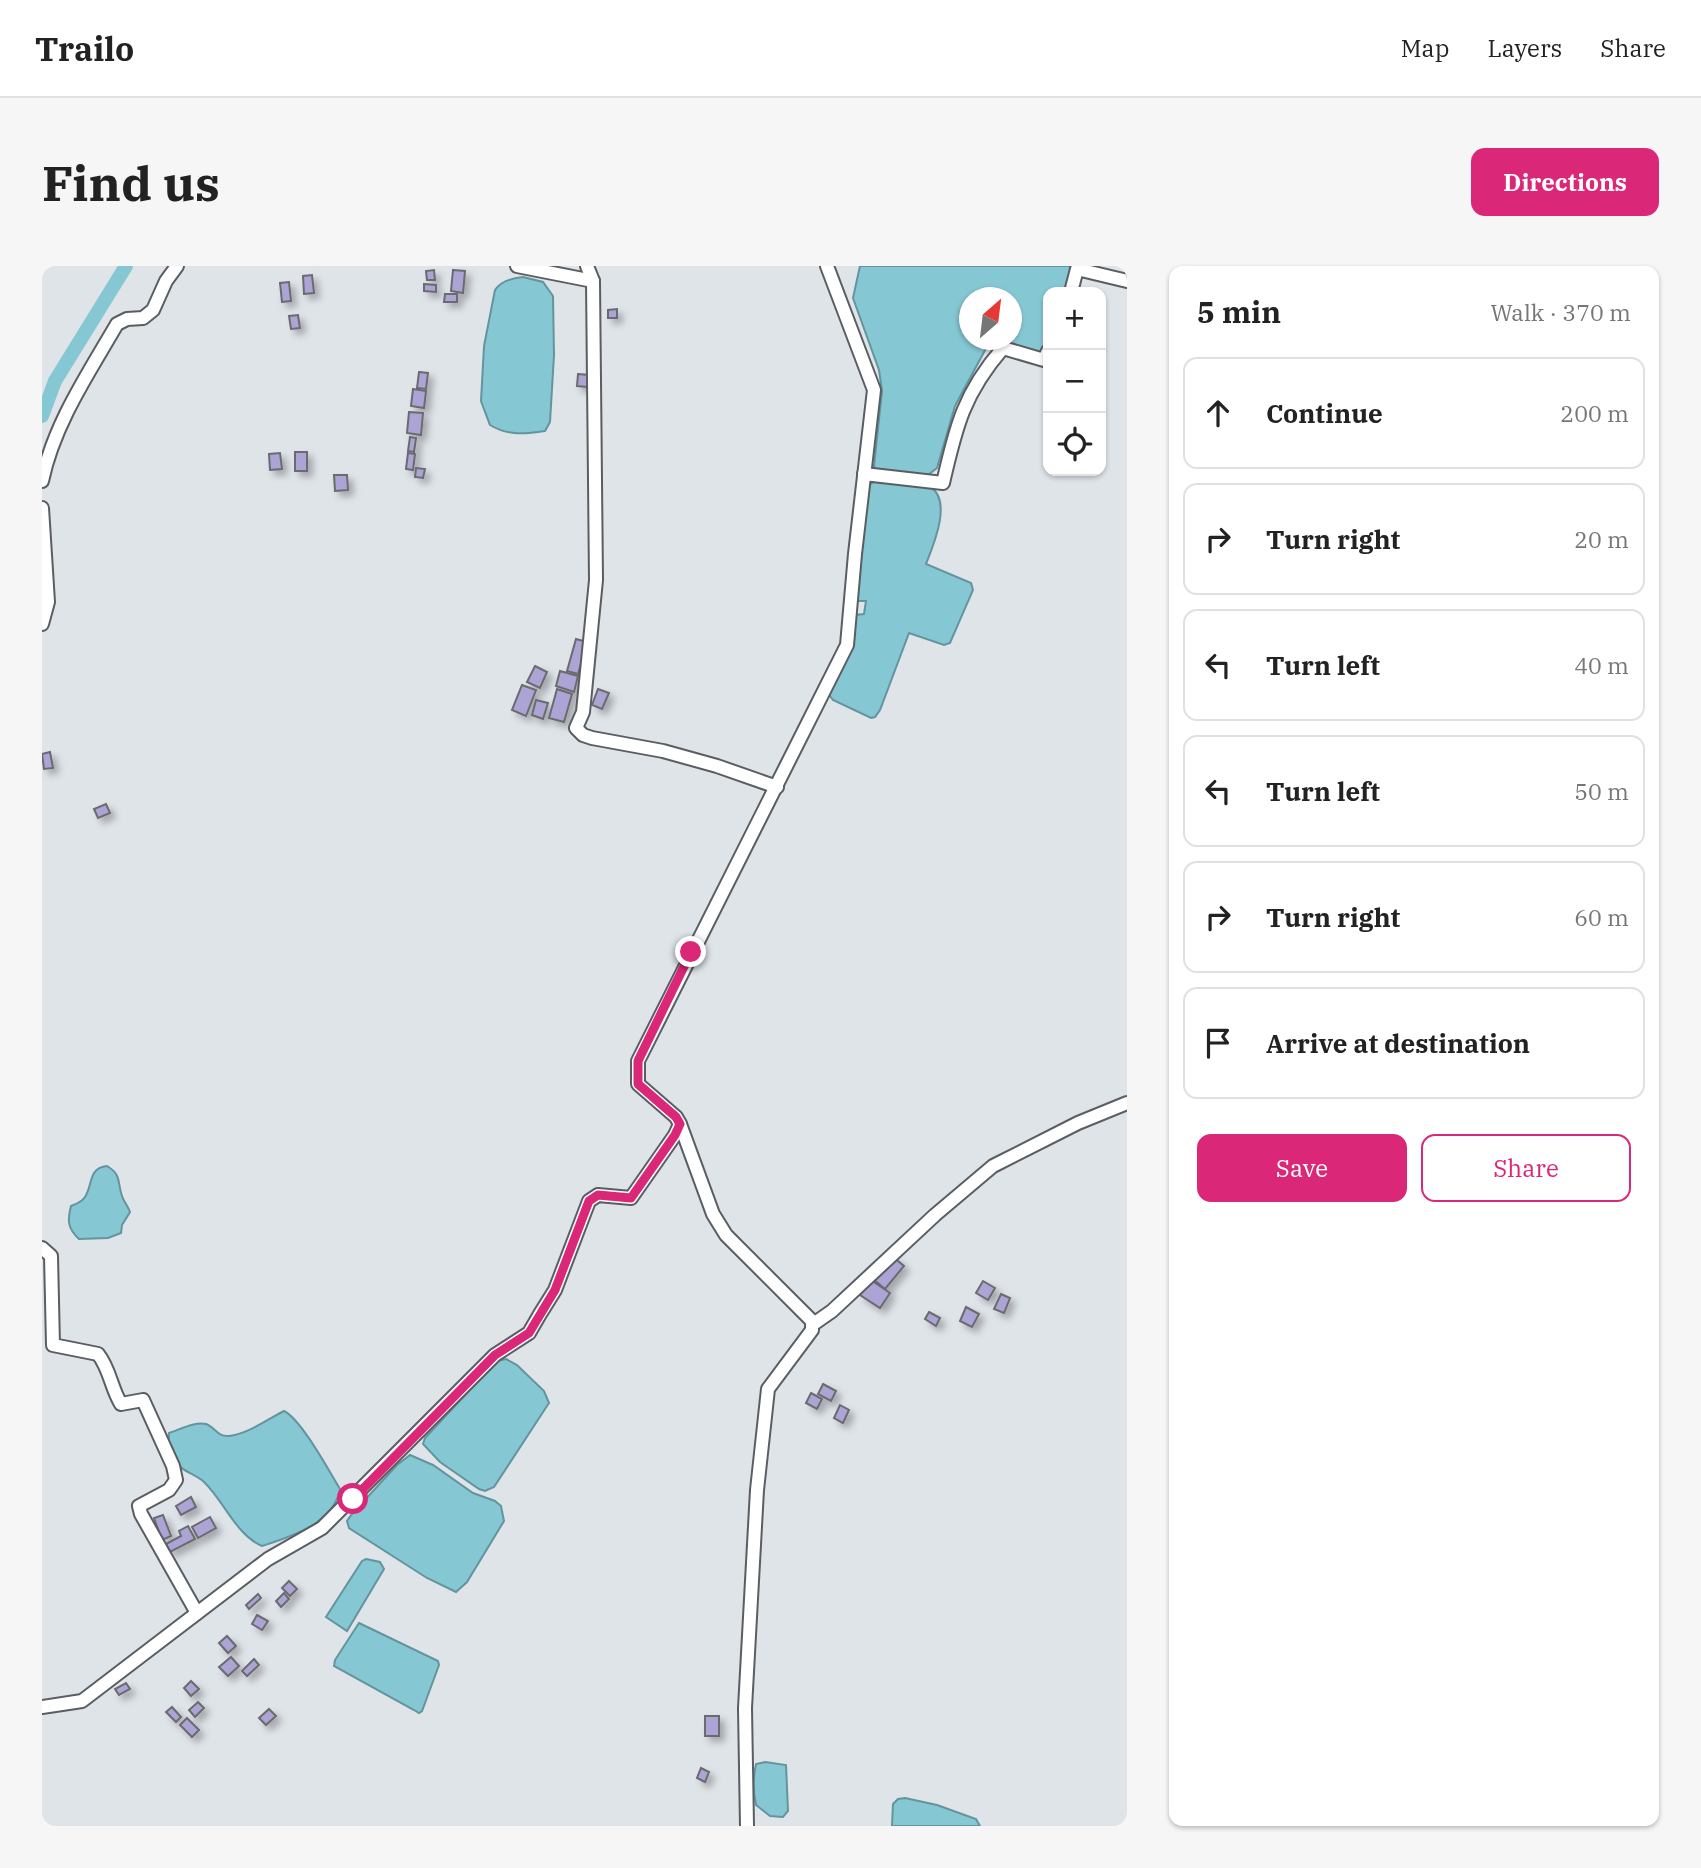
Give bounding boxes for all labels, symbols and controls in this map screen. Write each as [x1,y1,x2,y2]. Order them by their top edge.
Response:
text: Trailo [35,27,134,70]
text: Map [1401,32,1449,64]
text: Layers [1487,32,1562,64]
text: Share [1600,32,1666,64]
button: Directions [1471,148,1659,216]
text: Find us [42,151,220,214]
north arrow [959,287,1022,350]
map controls [1043,287,1106,476]
button: + [1043,287,1106,350]
text: 5 min [1197,292,1281,331]
text: Walk · 370 m [1490,297,1631,327]
button: − [1043,350,1106,413]
icon: ahead [1199,394,1237,432]
text: Continue [1266,396,1383,430]
text: 200 m [1560,398,1629,428]
button: locate [1043,413,1106,476]
icon: right [1199,520,1237,558]
text: Turn right [1266,522,1400,556]
text: 20 m [1574,524,1629,554]
icon: left [1199,646,1237,684]
text: Turn left [1266,648,1380,682]
text: 40 m [1574,650,1629,680]
icon: left [1199,772,1237,810]
text: Turn left [1266,774,1380,808]
text: 50 m [1574,776,1629,806]
icon: right [1199,898,1237,936]
text: Turn right [1266,900,1400,934]
text: 60 m [1574,902,1629,932]
route end [675,936,706,967]
icon: arrive [1199,1024,1237,1062]
text: Arrive at destination [1266,1026,1530,1060]
button: Save [1197,1134,1407,1202]
button: Share [1421,1134,1631,1202]
route start [337,1483,368,1514]

